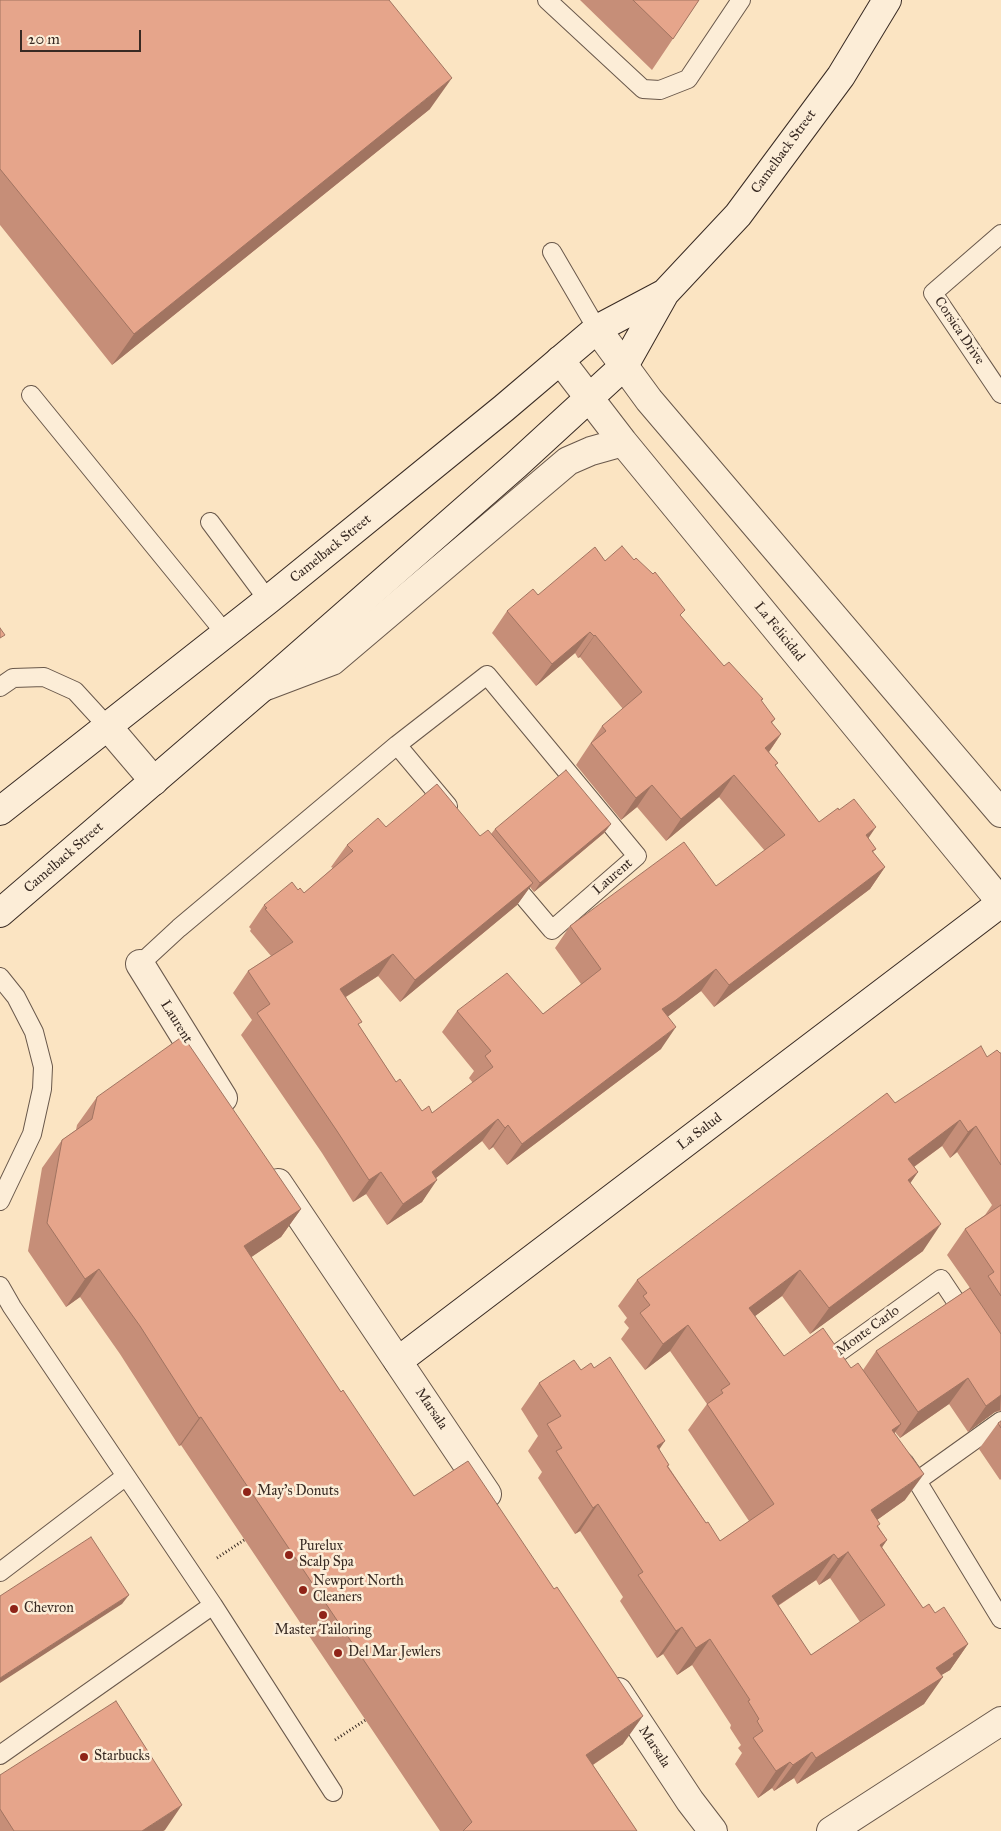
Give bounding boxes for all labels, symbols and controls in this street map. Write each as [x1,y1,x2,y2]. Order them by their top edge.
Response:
scale bar [22,20,144,52]
text: 20 m [28,30,60,48]
street label: Camelback Street [748,107,820,197]
street label: Corsica Drive [930,294,988,368]
street label: Camelback Street [287,511,375,587]
street label: La Felicidad [750,599,808,665]
street label: Camelback Street [21,819,107,897]
street label: Laurent [590,855,636,899]
street label: Laurent [156,998,196,1046]
street label: La Salud [674,1110,726,1154]
street label: Monte Carlo [833,1302,903,1360]
street label: Marsala [411,1385,451,1433]
place label: May’s Donuts [257,1484,339,1500]
marker: May’s Donuts [241,1486,253,1498]
place label: Purelux Scalp Spa [299,1539,354,1571]
marker: Purelux Scalp Spa [283,1549,295,1561]
place label: Newport North Cleaners [313,1574,404,1606]
marker: Newport North Cleaners [297,1584,309,1596]
place label: Chevron [24,1601,74,1617]
marker: Chevron [8,1603,20,1615]
marker: Master Tailoring [317,1609,329,1621]
place label: Master Tailoring [274,1623,372,1639]
place label: Del Mar Jewlers [348,1645,441,1661]
marker: Del Mar Jewlers [332,1647,344,1659]
street label: Marsala [634,1723,674,1771]
place label: Starbucks [94,1749,150,1765]
marker: Starbucks [78,1751,90,1763]

